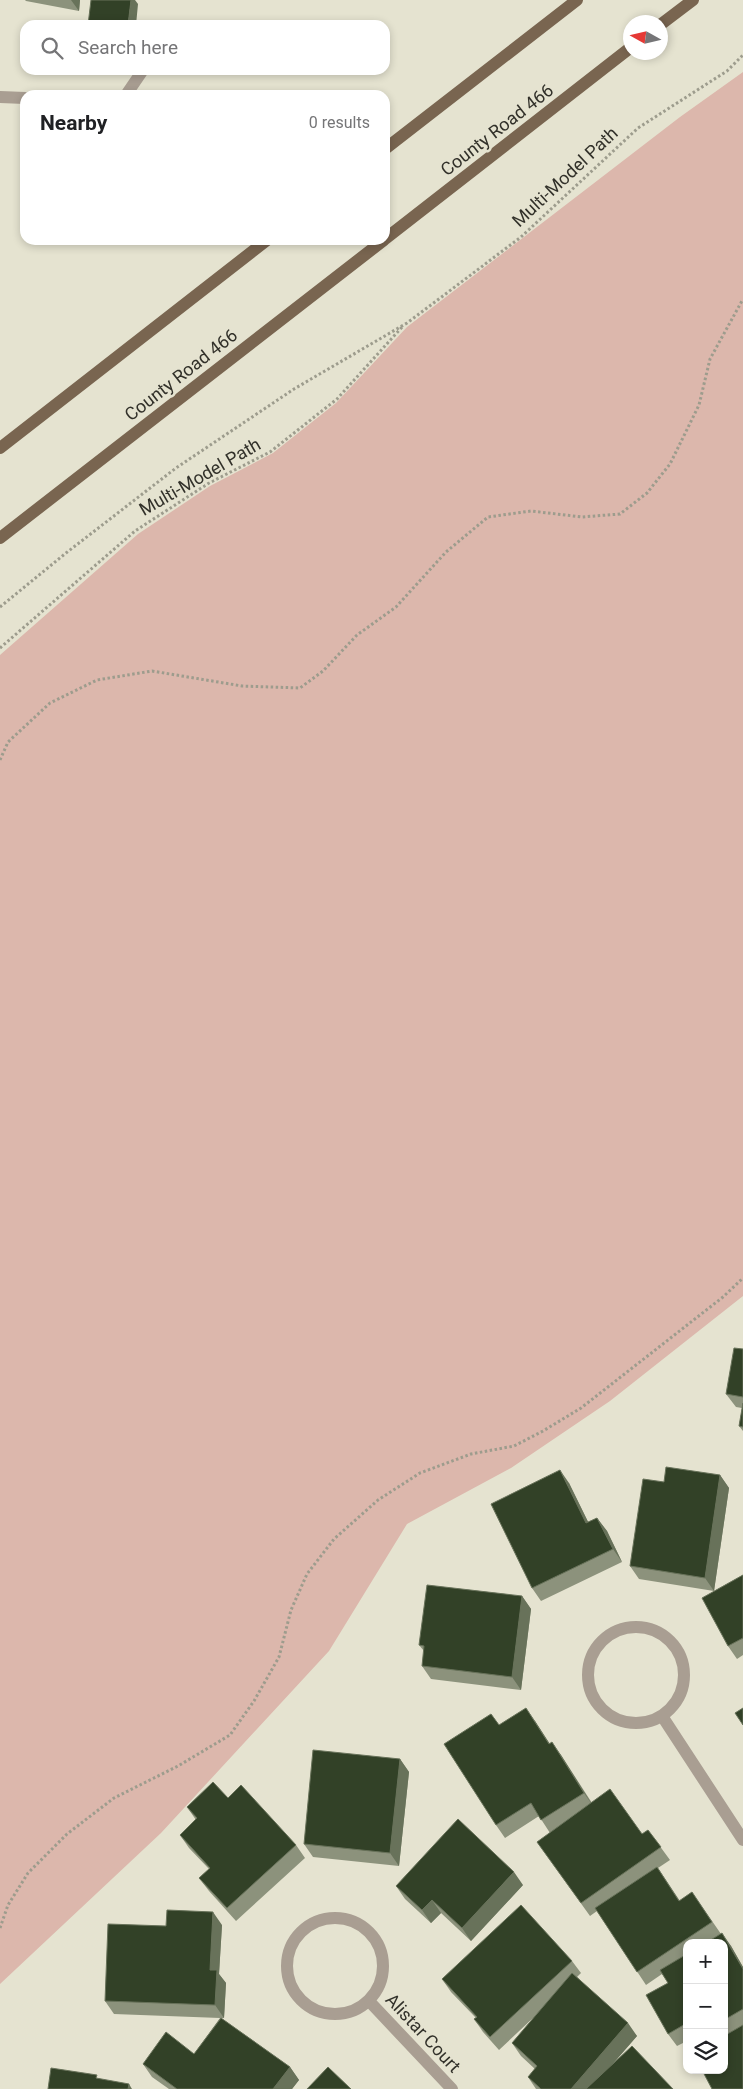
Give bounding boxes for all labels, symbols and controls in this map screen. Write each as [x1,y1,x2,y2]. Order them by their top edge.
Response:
north arrow [623,15,668,60]
search box [20,20,390,75]
icon: search [38,34,66,62]
text: Search here [78,36,178,59]
street label: County Road 466 [436,79,557,180]
text: Nearby [40,111,107,135]
text: 0 results [309,113,370,132]
street label: Multi-Model Path [508,122,622,231]
street label: County Road 466 [120,324,241,425]
street label: Multi-Model Path [135,433,264,520]
map controls [683,1939,728,2074]
button: + [683,1939,728,1984]
button: − [683,1984,728,2029]
street label: Alistar Court [381,1989,465,2077]
button: layers [683,2029,728,2074]

